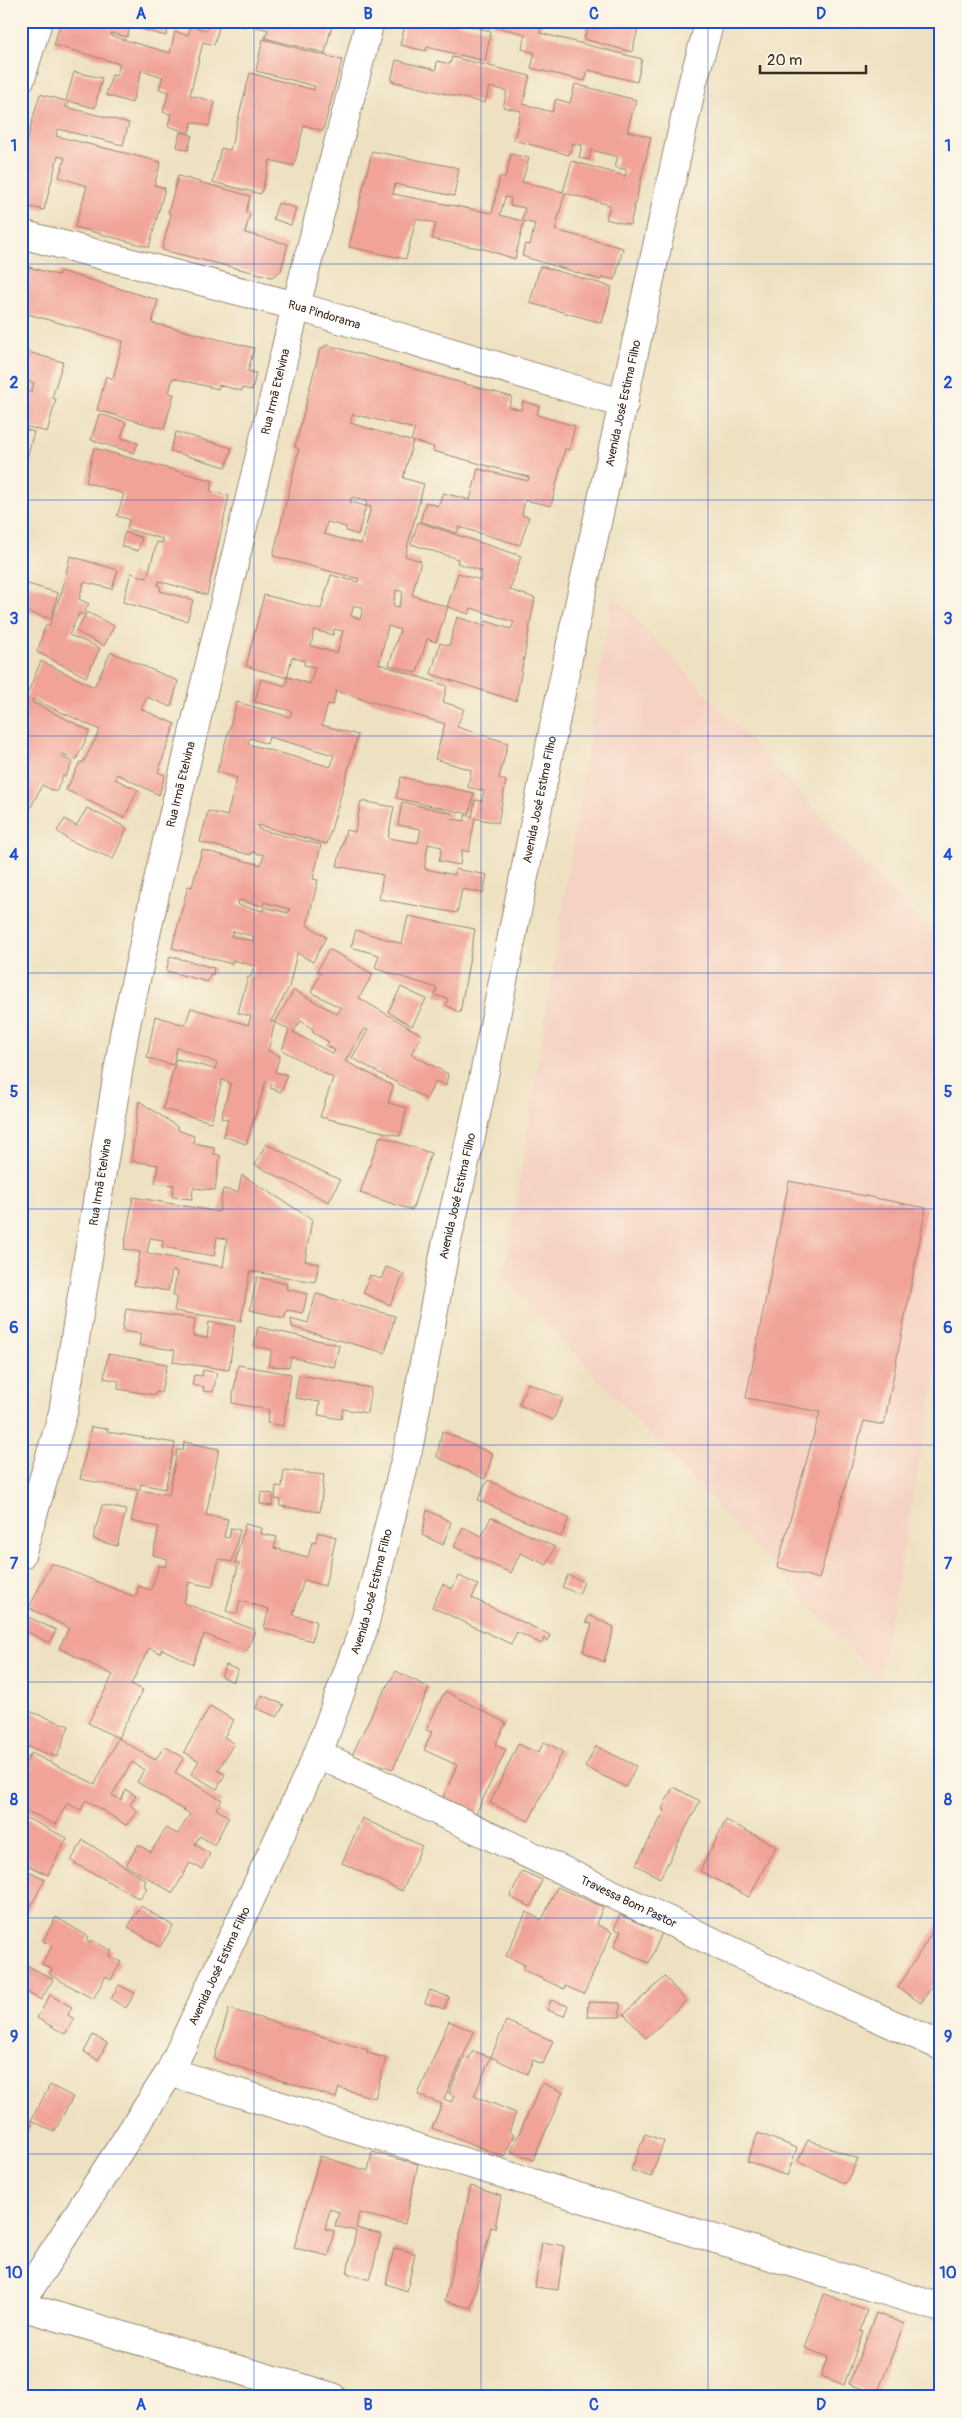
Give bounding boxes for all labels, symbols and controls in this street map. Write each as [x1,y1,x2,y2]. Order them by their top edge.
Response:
text: A [136,4,147,24]
text: B [363,4,373,24]
text: C [589,4,599,24]
text: D [816,4,826,24]
scale bar [760,42,866,74]
text: 20 m [767,51,802,70]
text: 1 [11,136,17,156]
text: 1 [945,136,951,156]
street label: Rua Pindorama [287,297,363,333]
street label: Avenida José Estima Filho [602,338,644,468]
street label: Rua Irmã Etelvina [258,347,293,436]
text: 2 [10,373,19,393]
text: 2 [944,373,953,393]
text: 3 [10,609,19,629]
text: 3 [944,609,953,629]
street label: Avenida José Estima Filho [519,734,560,864]
street label: Rua Irmã Etelvina [163,739,198,829]
text: 4 [9,845,19,865]
text: 4 [943,845,953,865]
text: 5 [10,1082,19,1102]
text: 5 [944,1082,953,1102]
street label: Avenida José Estima Filho [436,1131,479,1260]
street label: Rua Irmã Etelvina [86,1137,115,1227]
text: 6 [9,1318,19,1338]
text: 6 [943,1318,953,1338]
street label: Avenida José Estima Filho [347,1527,395,1656]
text: 7 [10,1554,19,1574]
text: 7 [944,1554,953,1574]
text: 8 [10,1790,18,1810]
text: 8 [944,1790,952,1810]
street label: Travessa Bom Pastor [578,1872,680,1931]
street label: Avenida José Estima Filho [185,1904,254,2028]
text: 9 [10,2027,18,2047]
text: 9 [944,2027,952,2047]
text: 10 [5,2263,23,2283]
text: 10 [939,2263,957,2283]
text: A [136,2395,147,2415]
text: B [363,2395,373,2415]
text: C [589,2395,599,2415]
text: D [816,2395,826,2415]

